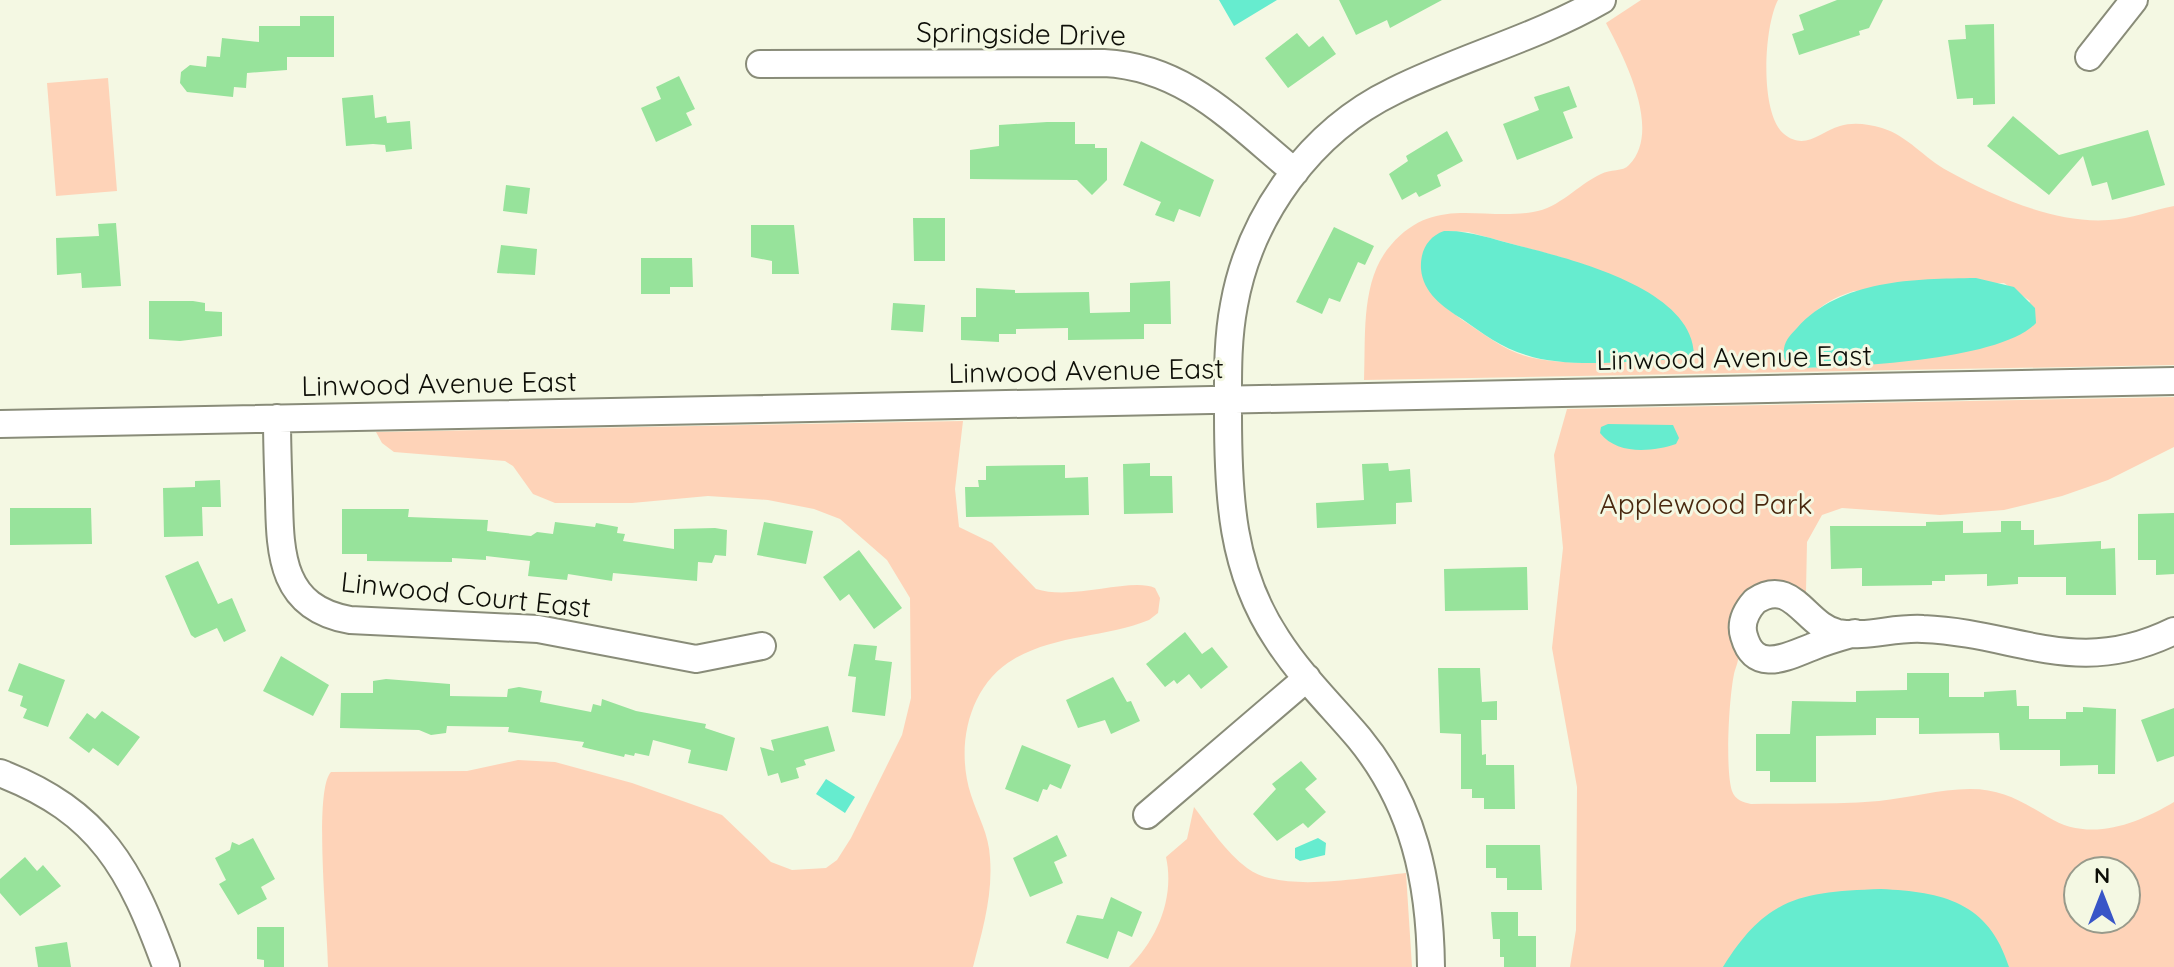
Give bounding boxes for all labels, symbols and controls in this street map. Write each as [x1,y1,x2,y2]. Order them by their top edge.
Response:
street label: Springside Drive [916,14,1126,52]
street label: Linwood Avenue East [1596,337,1872,377]
street label: Linwood Avenue East [948,350,1224,390]
street label: Linwood Avenue East [301,363,577,403]
park label: Applewood Park [1600,486,1812,521]
street label: Linwood Court East [339,563,593,625]
north arrow [2062,855,2142,935]
text: N [2094,861,2110,889]

